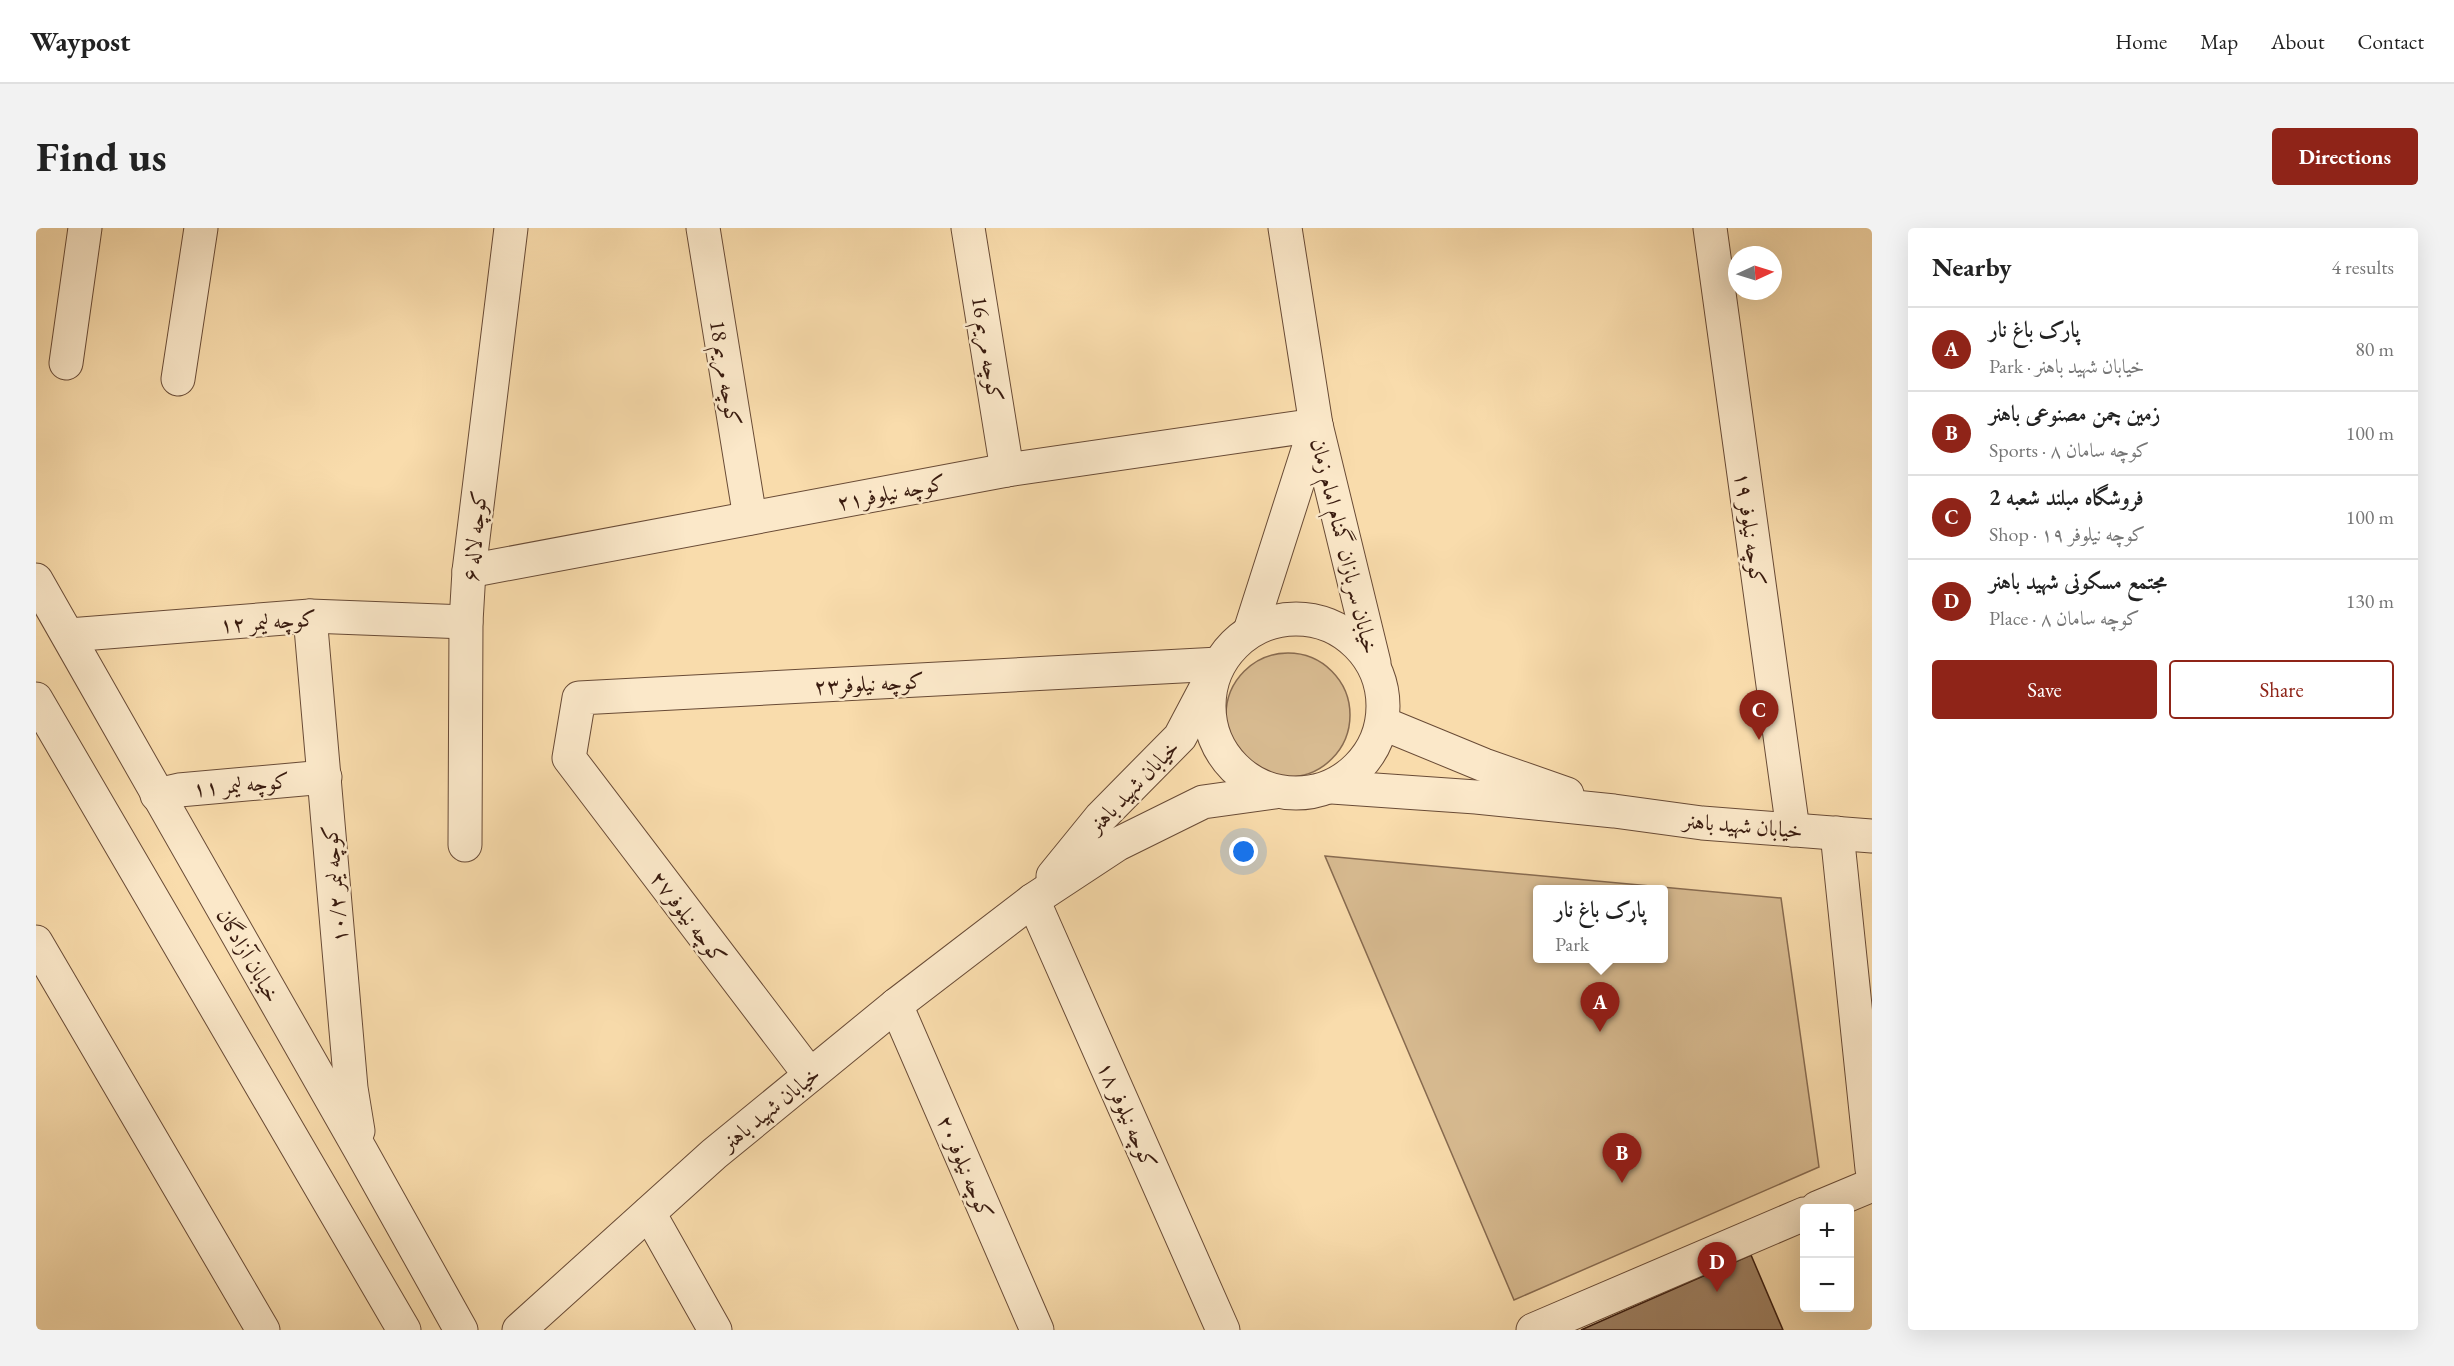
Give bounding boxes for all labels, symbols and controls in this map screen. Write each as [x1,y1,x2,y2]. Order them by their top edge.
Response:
text: Waypost [30,23,131,59]
text: Home [2115,28,2167,55]
text: Map [2200,28,2238,55]
text: About [2271,28,2324,55]
text: Contact [2357,28,2424,55]
button: Directions [2272,128,2418,185]
text: Find us [36,129,167,184]
north arrow [1728,246,1782,300]
text: Nearby [1932,250,2012,284]
text: 4 results [2331,254,2394,280]
street label: کوچه مریم 16 [960,294,1010,405]
text: پارک باغ نار [1989,315,2080,344]
street label: کوچه مریم 18 [698,318,748,429]
text: A [1944,336,1959,362]
text: 80 m [2355,336,2394,362]
text: Park · خیابان شهید باهنر [1989,353,2144,379]
text: زمین چمن مصنوعی باهنر [1989,399,2161,428]
text: B [1945,420,1958,446]
text: 100 m [2346,420,2394,446]
street label: خیابان سربازان گمنام امام زمان [1299,435,1385,658]
text: Sports · کوچه سامان ۸ [1989,437,2149,463]
street label: کوچه نیلوفر۲۱ [834,468,948,518]
street label: کوچه نیلوفر ۱۹ [1727,470,1773,588]
text: فروشگاه مبلند شعبه 2 [1989,483,2144,512]
street label: کوچه لاله ۶ [455,489,495,583]
text: C [1944,504,1959,530]
text: 100 m [2346,504,2394,530]
text: Shop · کوچه نیلوفر ۱۹ [1989,521,2145,547]
text: مجتمع مسکونی شهید باهنر [1989,567,2167,596]
text: D [1944,588,1959,614]
text: 130 m [2346,588,2394,614]
street label: کوچه لیمر ۱۲ [219,604,317,640]
text: Place · کوچه سامان ۸ [1989,605,2140,631]
button: Save [1932,660,2157,719]
button: Share [2169,660,2394,719]
street label: کوچه نیلوفر۲۳ [813,666,925,702]
pin: C [1740,690,1778,740]
street label: خیابان شهید باهنر [1080,733,1185,841]
street label: کوچه لیمر ۱۱ [192,766,291,804]
street label: خیابان شهید باهنر [1680,806,1804,845]
street label: کوچه لیمر ۱۰/۲ [315,824,355,944]
your location [1229,837,1258,866]
street label: کوچه نیلوفر۲۷ [643,865,733,971]
popup [1533,885,1668,963]
text: پارک باغ نار [1555,895,1646,924]
street label: خیابان آزادگان [210,903,287,1008]
text: Park [1555,931,1589,957]
pin: A [1580,982,1620,1032]
street label: کوچه نیلوفر ۱۸ [1090,1057,1164,1174]
street label: خیابان شهید باهنر [713,1059,826,1159]
street label: کوچه نیلوفر۲۰ [930,1111,1000,1224]
pin: B [1602,1134,1642,1183]
map controls [1800,1204,1854,1312]
button: + [1800,1204,1854,1258]
pin: D [1698,1242,1736,1292]
button: − [1800,1258,1854,1312]

